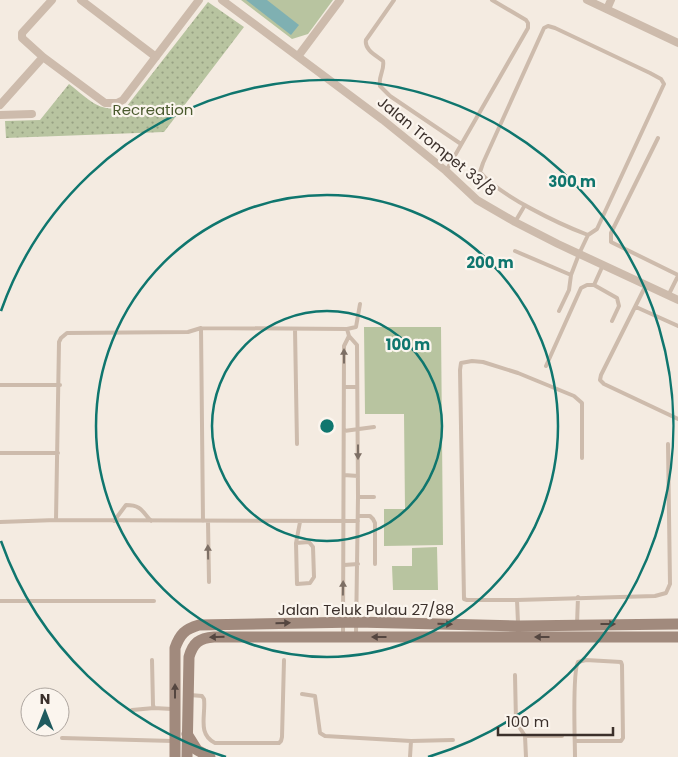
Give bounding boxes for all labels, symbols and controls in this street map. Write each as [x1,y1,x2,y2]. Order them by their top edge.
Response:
street label: Jalan Trompet 33/8 [373,91,501,201]
park label: Recreation [113,99,193,120]
text: 300 m [548,171,596,192]
text: 200 m [466,252,514,273]
text: 100 m [386,334,430,355]
one-way arrow [340,348,348,364]
centre of rings [318,417,336,435]
one-way arrow [354,444,362,460]
one-way arrow [204,543,212,559]
one-way arrow [339,580,347,596]
street label: Jalan Teluk Pulau 27/88 [278,599,454,620]
one-way arrow [275,619,291,627]
one-way arrow [438,620,454,628]
one-way arrow [600,620,616,628]
one-way arrow [209,633,225,641]
one-way arrow [371,633,387,641]
one-way arrow [534,633,550,641]
one-way arrow [171,683,179,699]
north arrow [20,687,70,737]
text: N [40,689,50,709]
scale bar [498,704,613,736]
text: 100 m [506,711,549,732]

